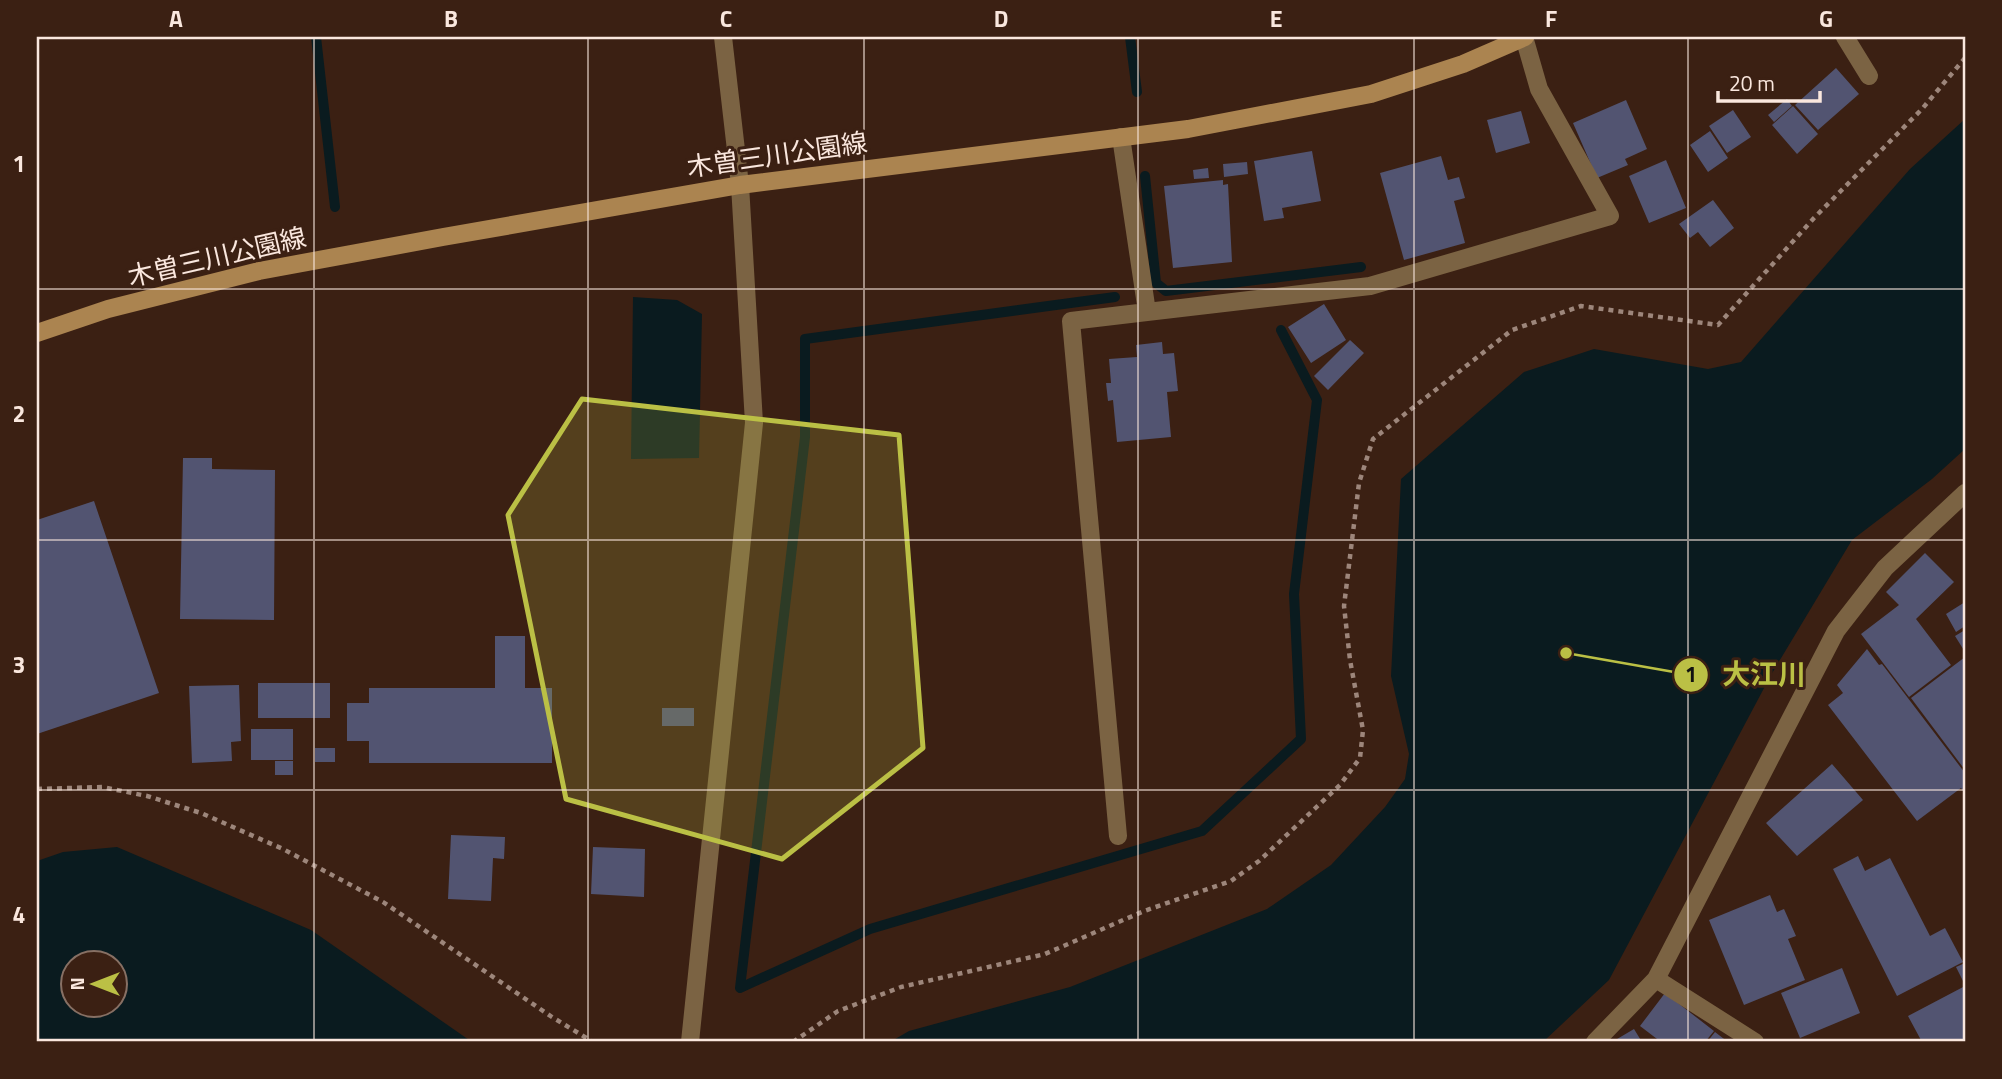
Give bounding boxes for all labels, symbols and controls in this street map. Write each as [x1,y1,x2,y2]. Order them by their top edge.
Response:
text: A [169,1,183,36]
text: B [444,1,458,36]
text: C [720,1,732,36]
text: D [994,1,1008,36]
text: E [1270,1,1282,36]
text: F [1545,1,1557,36]
text: G [1819,1,1833,36]
scale bar [1718,60,1820,104]
text: 20 m [1729,67,1775,99]
street label: 木曽三川公園線 [684,123,870,186]
text: 1 [13,146,25,181]
street label: 木曽三川公園線 [124,217,310,296]
text: 2 [13,396,25,431]
text: 3 [13,647,25,682]
callout: 大江川 [1673,650,1820,699]
text: 大江川 [1722,652,1806,695]
text: 1 [1685,658,1697,690]
text: 4 [13,897,25,932]
north arrow [60,950,130,1020]
text: N [62,977,91,991]

